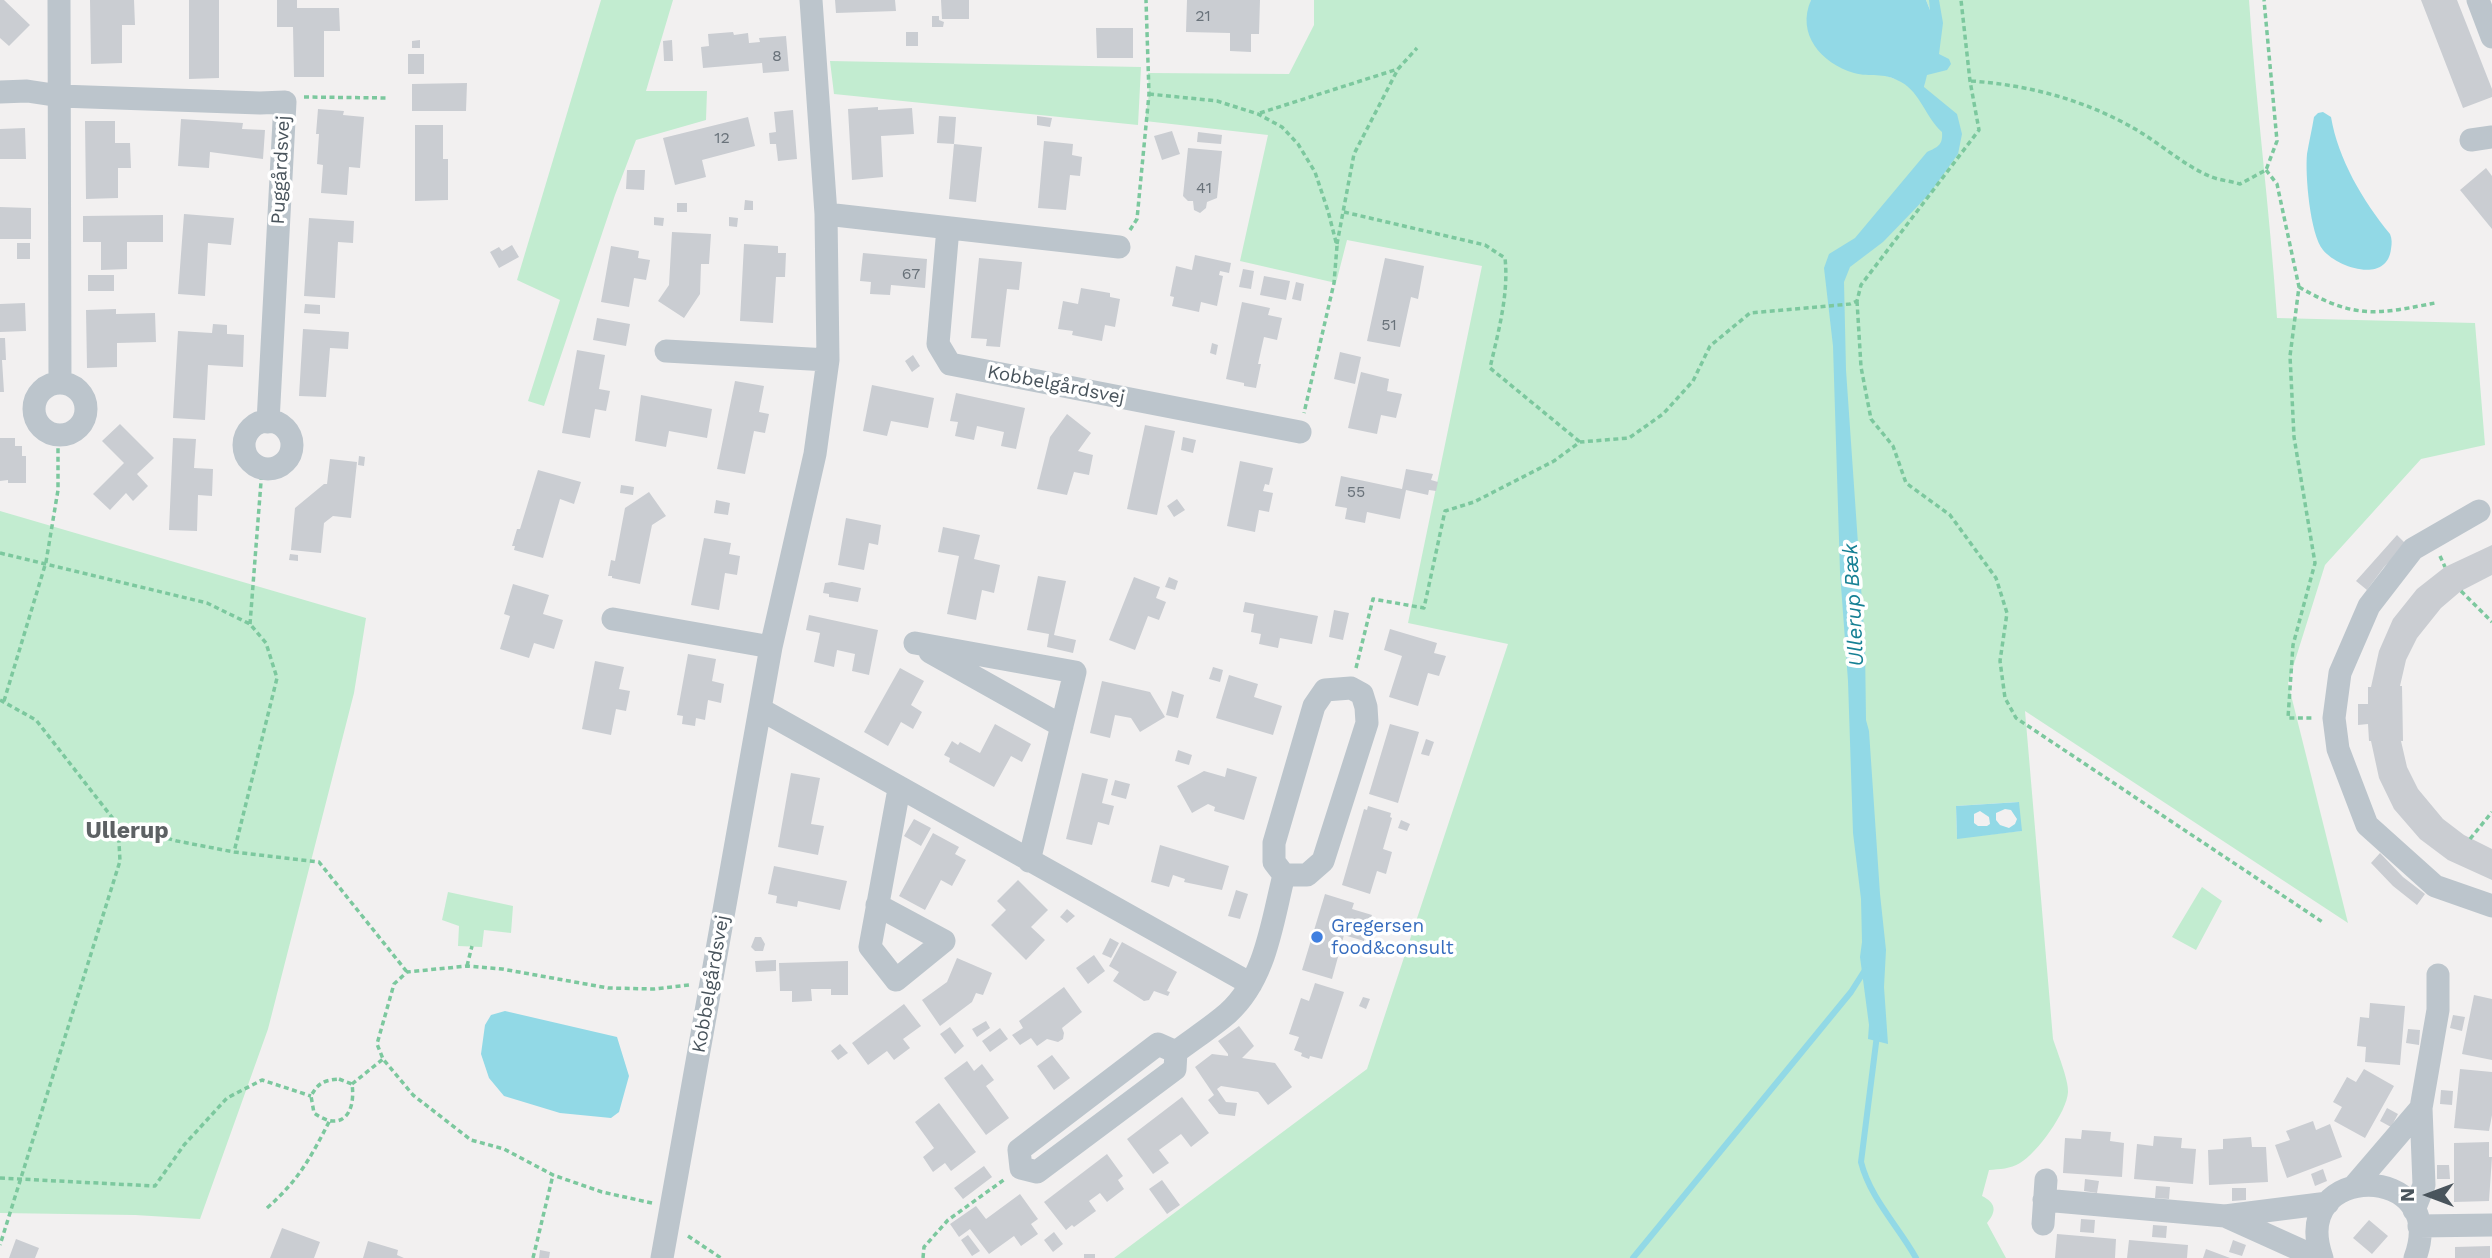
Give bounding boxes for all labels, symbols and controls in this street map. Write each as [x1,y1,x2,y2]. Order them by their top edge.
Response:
house number: 21 [1195,6,1211,26]
house number: 8 [772,46,782,66]
street label: Puggårdsvej [267,115,295,225]
house number: 12 [714,128,730,148]
house number: 41 [1196,178,1212,198]
house number: 67 [902,264,920,284]
house number: 51 [1381,315,1397,335]
street label: Kobbelgårdsvej [985,360,1127,410]
house number: 55 [1347,482,1365,502]
water label: Ullerup Bæk [1838,543,1870,667]
district label: Ullerup [85,817,169,845]
street label: Kobbelgårdsvej [688,913,734,1055]
place label: Gregersen food&consult [1331,915,1454,959]
marker: Gregersen food&consult [1309,929,1325,945]
north arrow [2394,1160,2464,1230]
text: N [2396,1188,2419,1202]

